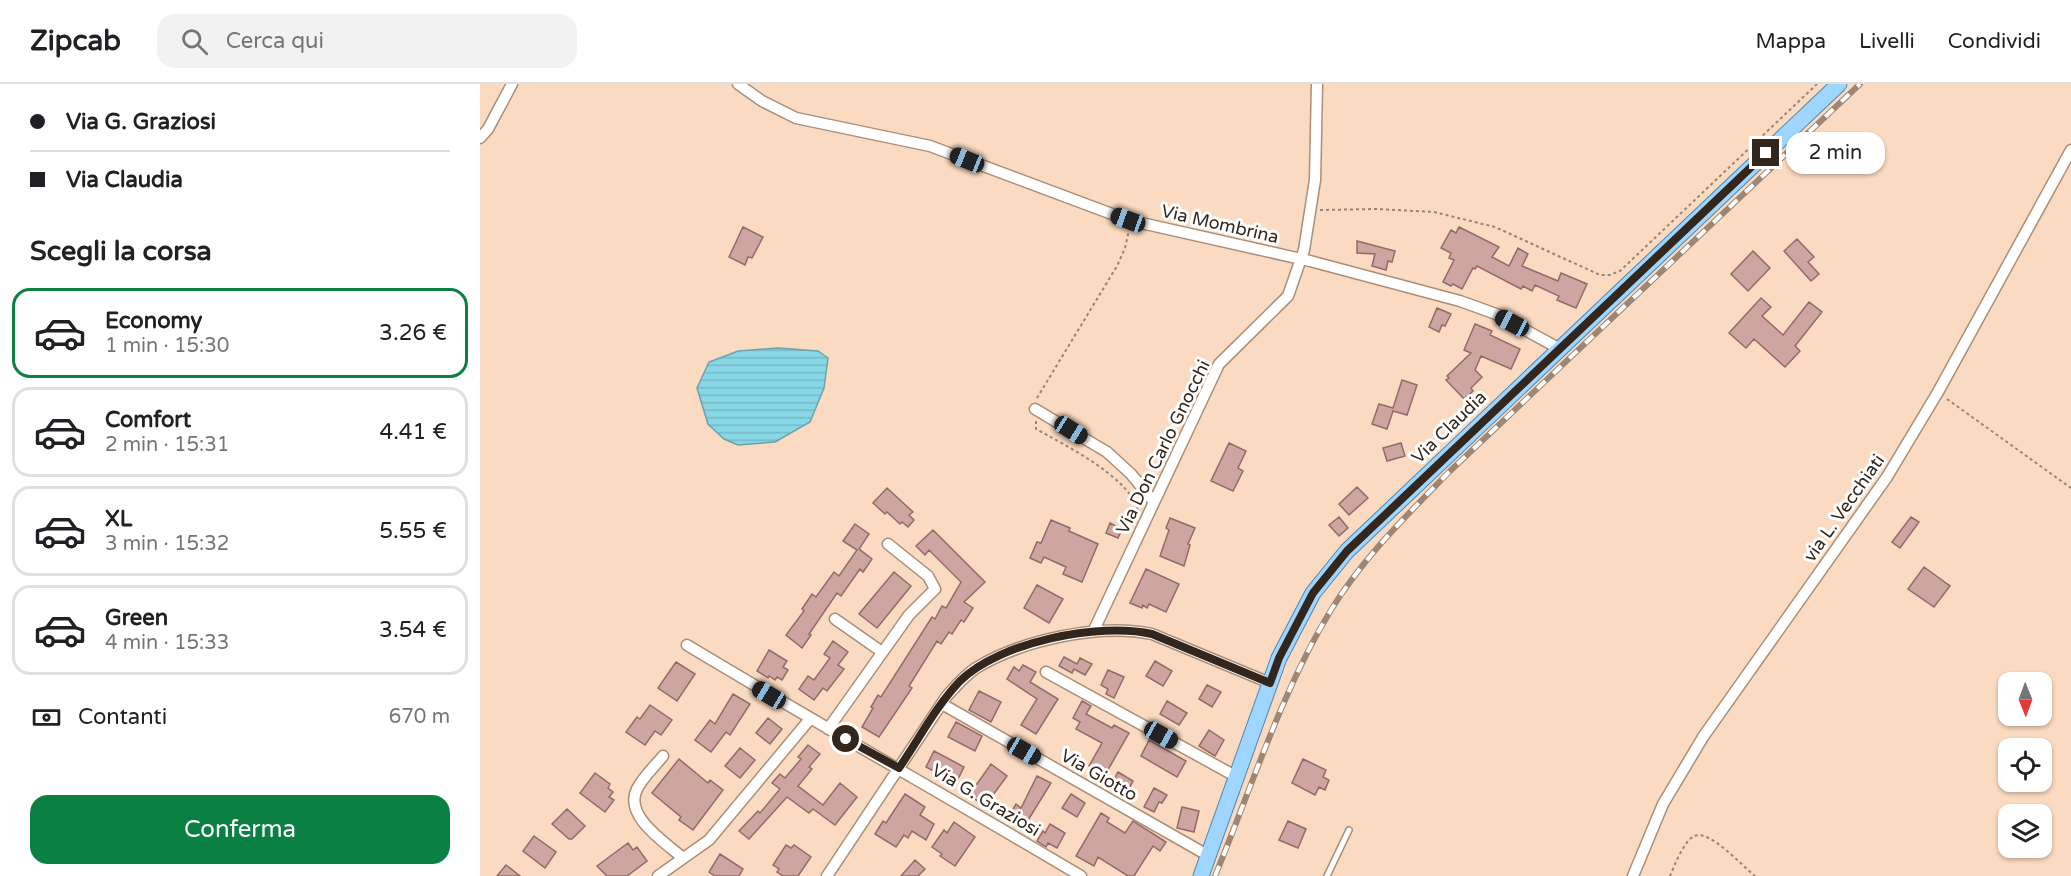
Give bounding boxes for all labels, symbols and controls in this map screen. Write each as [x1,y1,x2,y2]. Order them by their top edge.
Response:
search box [157,14,577,68]
text: Zipcab [30,24,121,58]
icon: search [178,25,211,58]
text: Cerca qui [226,28,324,54]
text: Mappa [1756,29,1826,54]
text: Livelli [1859,29,1915,54]
text: Condividi [1948,29,2041,54]
text: Via G. Graziosi [66,109,216,135]
callout: 2 min [1787,132,1886,174]
route end [1752,139,1779,166]
text: 2 min [1809,141,1862,165]
car [947,145,987,175]
text: Via Claudia [66,167,183,193]
street label: Via Mombrina [1159,200,1281,248]
car [1108,205,1148,235]
text: Scegli la corsa [30,235,212,268]
icon: car [33,306,87,360]
car [1492,307,1532,339]
text: Economy [105,308,202,334]
text: 3.26 € [379,320,447,346]
text: 1 min · 15:30 [105,334,229,358]
street label: Via Don Carlo Gnocchi [1111,356,1215,538]
street label: Via Claudia [1407,386,1491,468]
icon: car [33,405,87,459]
text: Comfort [105,407,191,433]
car [1051,413,1091,447]
text: 4.41 € [380,419,447,445]
text: 2 min · 15:31 [105,433,229,457]
street label: via L. Vecchiati [1799,450,1889,566]
icon: car [33,504,87,558]
text: XL [105,506,132,532]
text: 5.55 € [379,518,447,544]
text: 3 min · 15:32 [105,532,229,556]
icon: car [33,603,87,657]
text: Green [105,605,168,631]
text: 3.54 € [379,617,447,643]
text: 4 min · 15:33 [105,631,229,655]
north arrow [1998,672,2052,726]
map controls [1998,672,2052,858]
car [749,678,789,712]
icon: cash [30,701,63,734]
text: Contanti [78,704,167,730]
text: 670 m [389,705,450,729]
car [1141,718,1181,752]
route start [832,725,859,752]
car [1004,734,1044,768]
button: locate [1998,738,2052,792]
street label: Via Giotto [1057,744,1141,806]
street label: Via G. Graziosi [928,759,1044,841]
button: Conferma [30,795,450,864]
button: layers [1998,804,2052,858]

